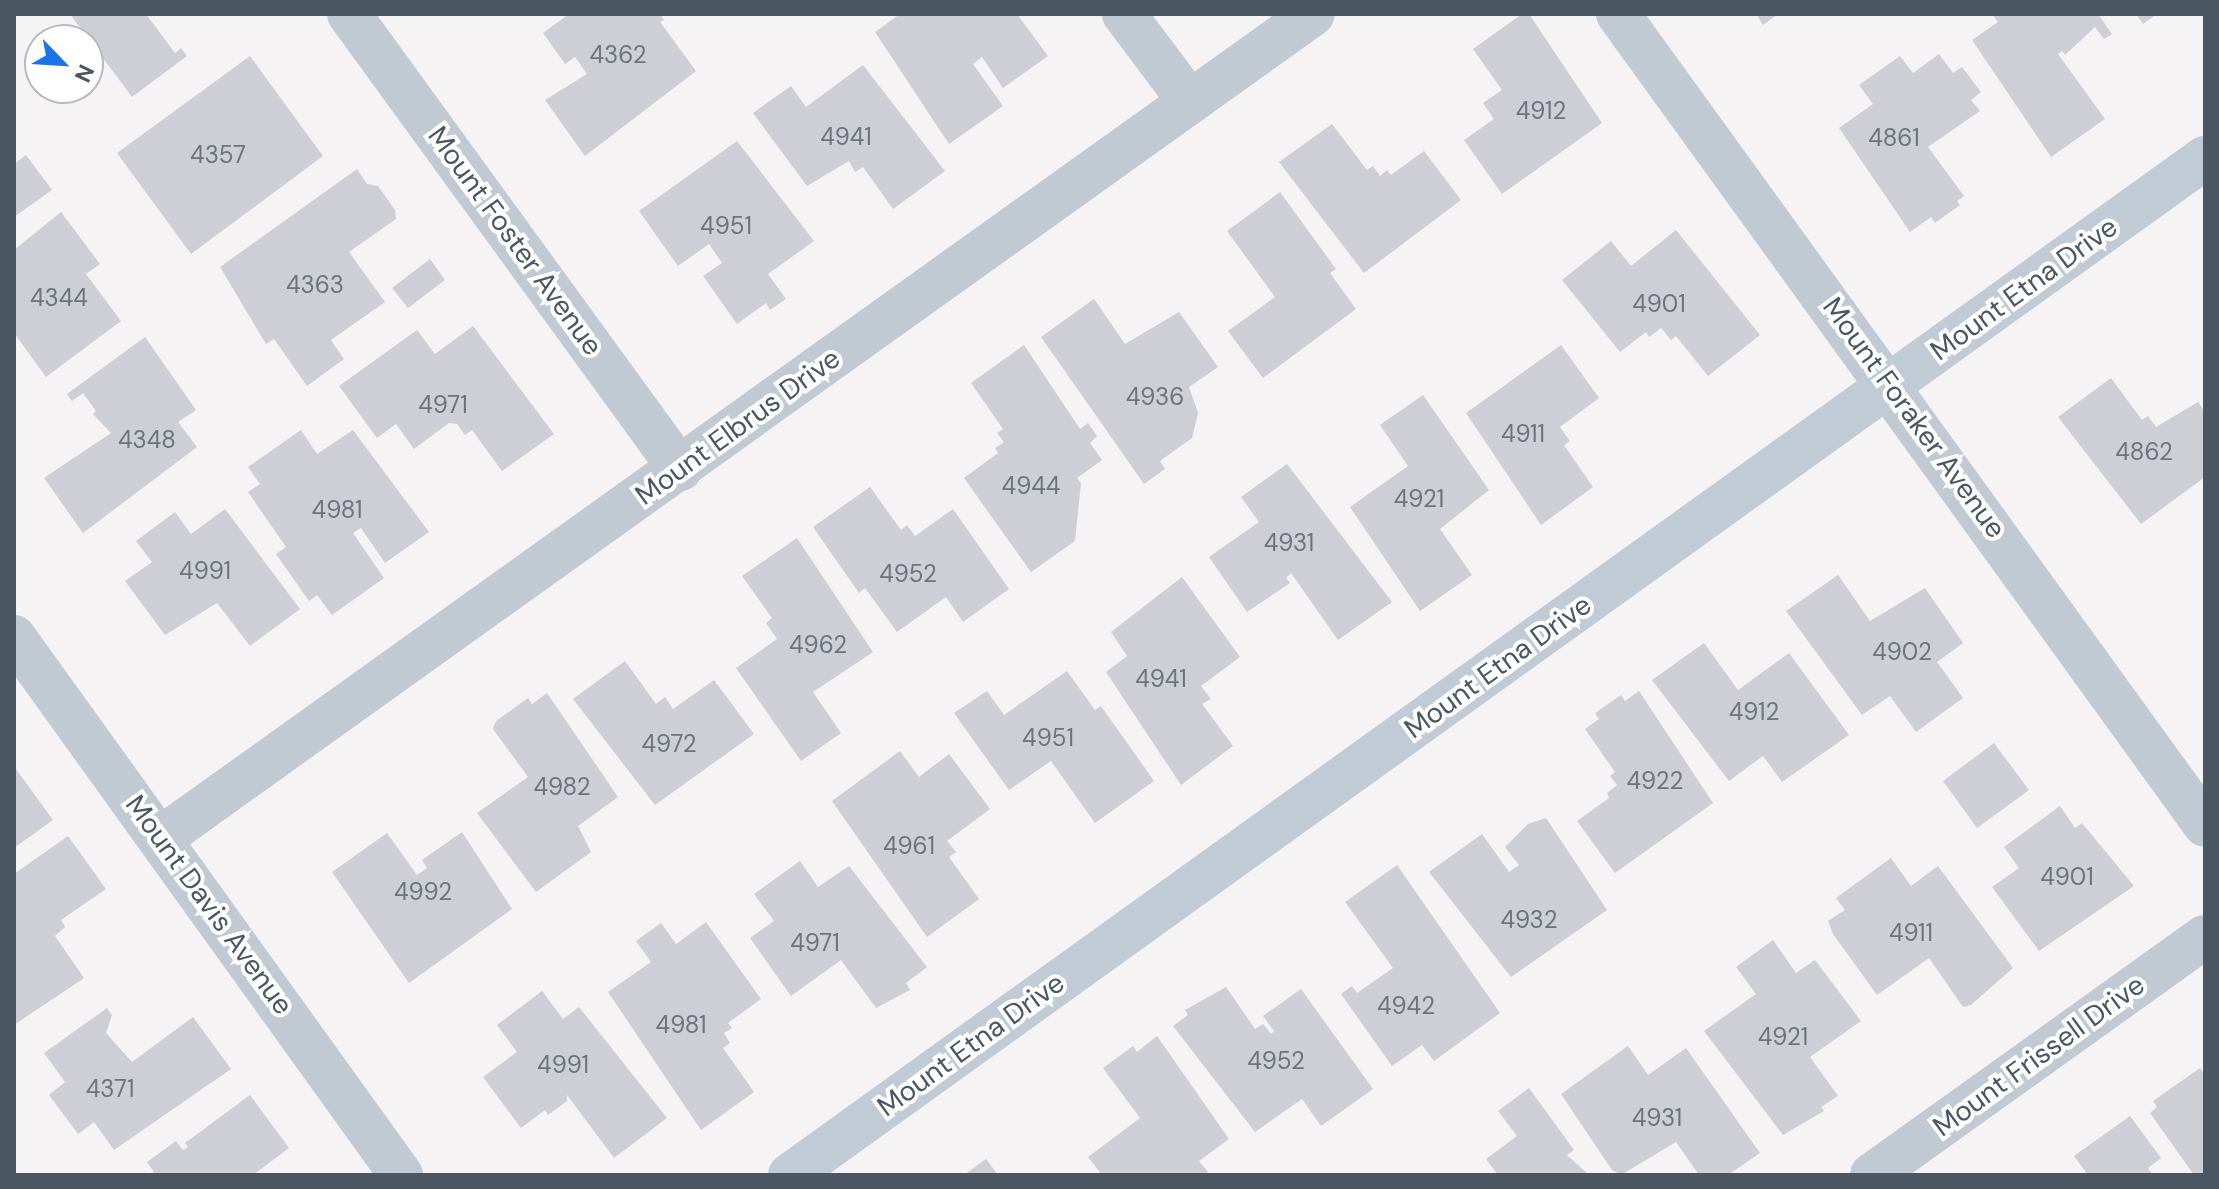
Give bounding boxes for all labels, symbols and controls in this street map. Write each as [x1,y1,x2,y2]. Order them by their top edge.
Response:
north arrow [24,24,104,104]
house number: 4362 [589,41,647,69]
text: N [68,60,101,87]
house number: 4912 [1516,97,1566,125]
street label: Mount Foster Avenue [421,120,609,362]
house number: 4941 [820,123,872,151]
house number: 4861 [1868,124,1920,152]
house number: 4357 [190,141,246,169]
street label: Mount Etna Drive [1924,210,2124,368]
house number: 4951 [700,212,752,240]
house number: 4363 [286,271,344,299]
house number: 4344 [30,284,88,312]
house number: 4901 [1632,290,1686,318]
street label: Mount Foraker Avenue [1815,291,2013,545]
street label: Mount Elbrus Drive [629,342,847,512]
house number: 4936 [1126,383,1184,411]
house number: 4971 [418,391,468,419]
house number: 4911 [1501,420,1545,448]
house number: 4348 [118,426,176,454]
house number: 4862 [2115,438,2173,466]
house number: 4944 [1002,472,1060,500]
house number: 4921 [1394,485,1444,513]
house number: 4981 [312,496,362,524]
house number: 4931 [1264,529,1314,557]
house number: 4991 [179,557,231,585]
house number: 4952 [879,560,937,588]
street label: Mount Etna Drive [1398,588,1598,746]
house number: 4962 [789,631,847,659]
house number: 4902 [1872,638,1932,666]
house number: 4941 [1135,665,1187,693]
house number: 4912 [1729,698,1779,726]
house number: 4951 [1022,724,1074,752]
house number: 4972 [641,730,697,758]
house number: 4922 [1627,767,1683,795]
house number: 4982 [533,773,591,801]
street label: Mount Davis Avenue [118,789,300,1021]
house number: 4961 [883,832,935,860]
house number: 4901 [2040,863,2094,891]
house number: 4992 [394,878,452,906]
house number: 4932 [1500,906,1558,934]
house number: 4911 [1889,919,1933,947]
house number: 4971 [790,929,840,957]
street label: Mount Etna Drive [871,966,1071,1124]
street label: Mount Frissell Drive [1927,968,2151,1144]
house number: 4942 [1377,992,1435,1020]
house number: 4981 [656,1011,706,1039]
house number: 4921 [1758,1023,1808,1051]
house number: 4952 [1247,1047,1305,1075]
house number: 4991 [537,1051,589,1079]
house number: 4371 [86,1075,134,1103]
house number: 4931 [1632,1104,1682,1132]

